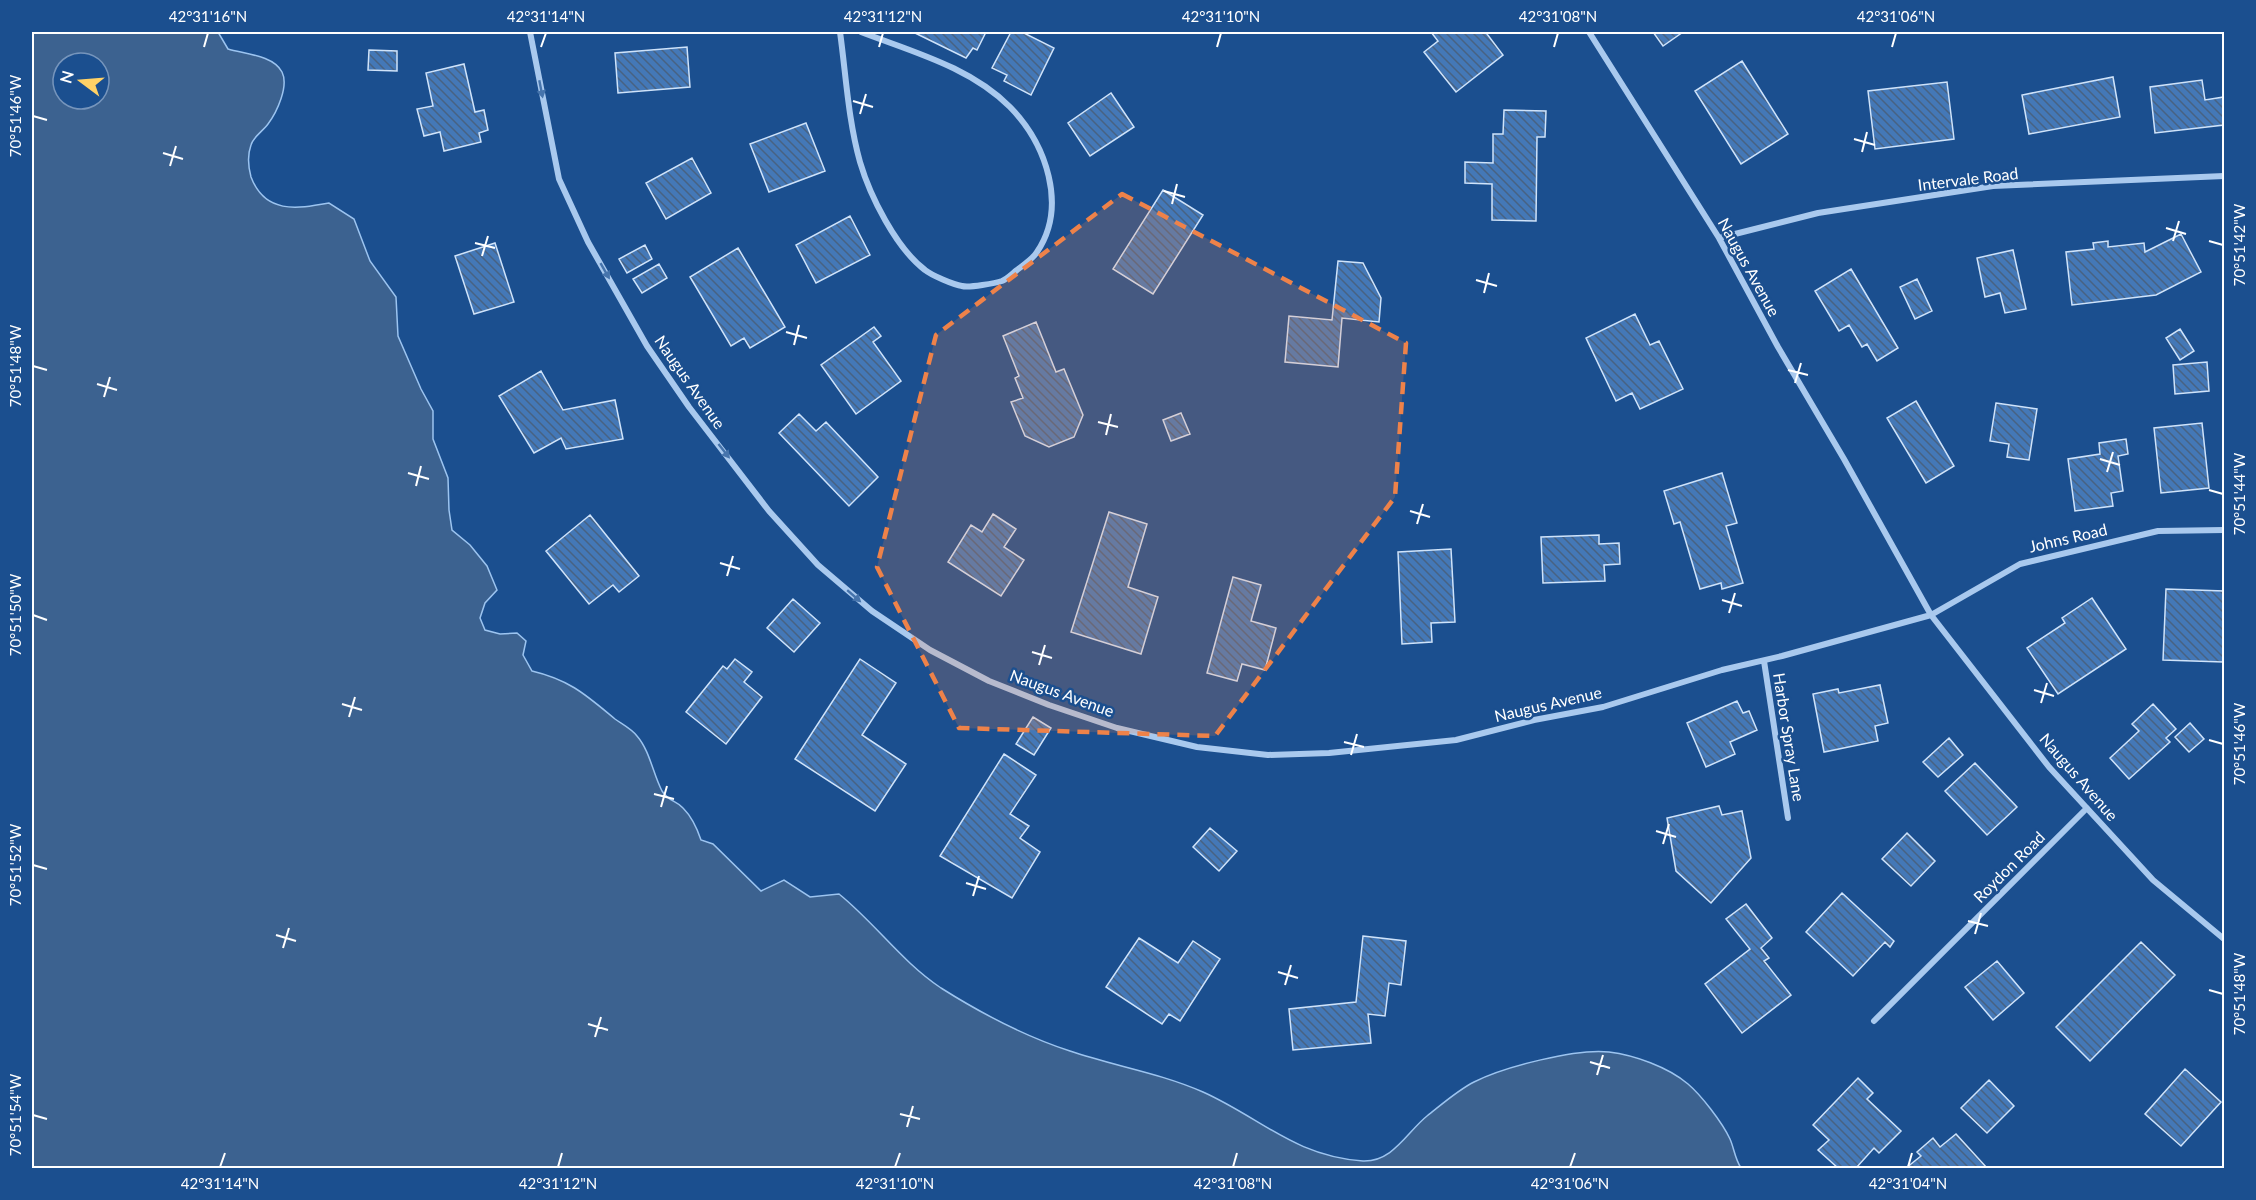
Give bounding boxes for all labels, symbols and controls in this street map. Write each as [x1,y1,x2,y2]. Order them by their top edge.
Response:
text: 42°31'16"N [169,7,247,25]
text: 42°31'14"N [507,7,585,25]
text: 42°31'12"N [844,7,922,25]
text: 42°31'10"N [1182,7,1260,25]
text: 42°31'08"N [1519,7,1597,25]
text: 42°31'06"N [1857,7,1935,25]
north arrow [51,51,111,111]
text: N [55,68,77,85]
text: 70°51'46"W [6,74,24,157]
one-way arrow [537,80,546,99]
street label: Intervale Road [1917,163,2019,194]
text: 70°51'42"W [2230,203,2248,286]
street label: Naugus Avenue [1715,214,1784,319]
one-way arrow [600,263,610,280]
text: 70°51'48"W [6,324,24,407]
street label: Naugus Avenue [651,331,730,432]
one-way arrow [717,444,729,459]
text: 70°51'44"W [2230,452,2248,535]
street label: Johns Road [2027,519,2109,556]
text: 70°51'50"W [6,573,24,656]
one-way arrow [846,589,861,602]
street label: Naugus Avenue [1007,665,1117,720]
street label: Harbor Spray Lane [1770,671,1809,803]
street label: Naugus Avenue [1492,682,1603,725]
text: 70°51'46"W [2230,702,2248,785]
street label: Naugus Avenue [2036,729,2122,824]
text: 70°51'52"W [6,823,24,906]
street label: Roydon Road [1969,827,2048,906]
text: 70°51'48"W [2230,952,2248,1035]
text: 70°51'54"W [6,1073,24,1156]
text: 42°31'14"N [181,1174,259,1192]
text: 42°31'12"N [519,1174,597,1192]
text: 42°31'10"N [856,1174,934,1192]
text: 42°31'08"N [1194,1174,1272,1192]
text: 42°31'06"N [1531,1174,1609,1192]
text: 42°31'04"N [1869,1174,1947,1192]

